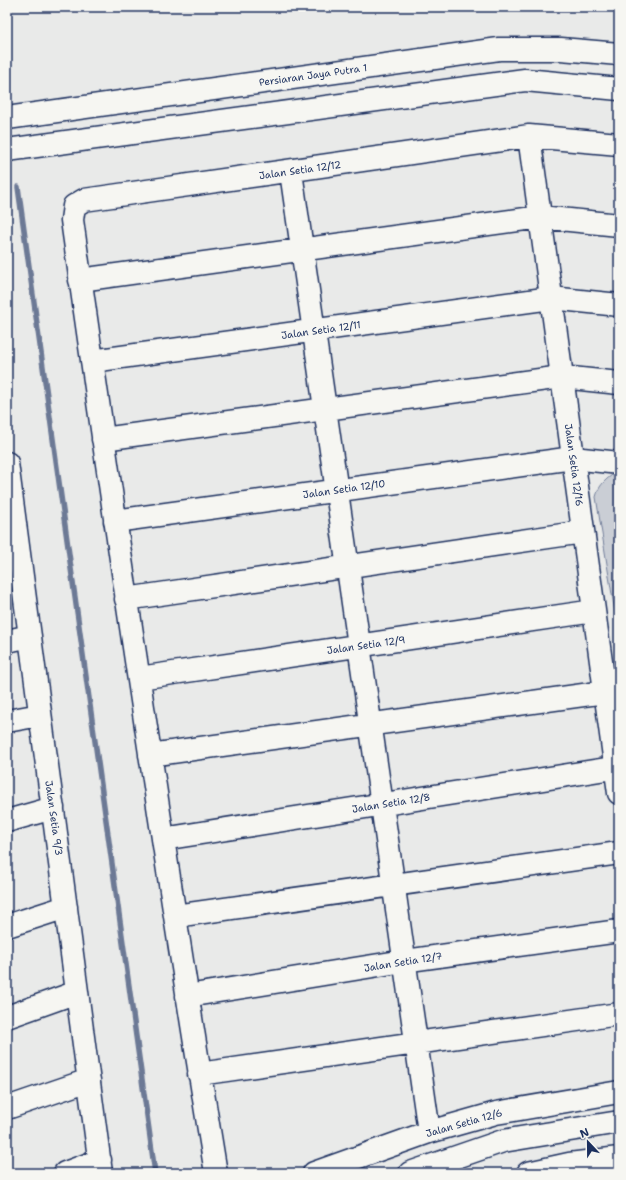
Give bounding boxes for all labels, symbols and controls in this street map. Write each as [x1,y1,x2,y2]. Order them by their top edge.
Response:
street label: Persiaran Jaya Putra 1 [258,61,368,89]
street label: Jalan Setia 12/12 [258,158,342,182]
street label: Jalan Setia 12/11 [280,318,362,342]
street label: Jalan Setia 12/16 [562,423,586,507]
street label: Jalan Setia 12/10 [302,477,386,501]
street label: Jalan Setia 12/9 [326,633,406,657]
street label: Jalan Setia 9/3 [42,780,66,856]
street label: Jalan Setia 12/8 [351,790,431,816]
street label: Jalan Setia 12/7 [363,949,443,975]
street label: Jalan Setia 12/6 [424,1106,504,1140]
north arrow [568,1122,608,1162]
text: N [578,1124,592,1142]

